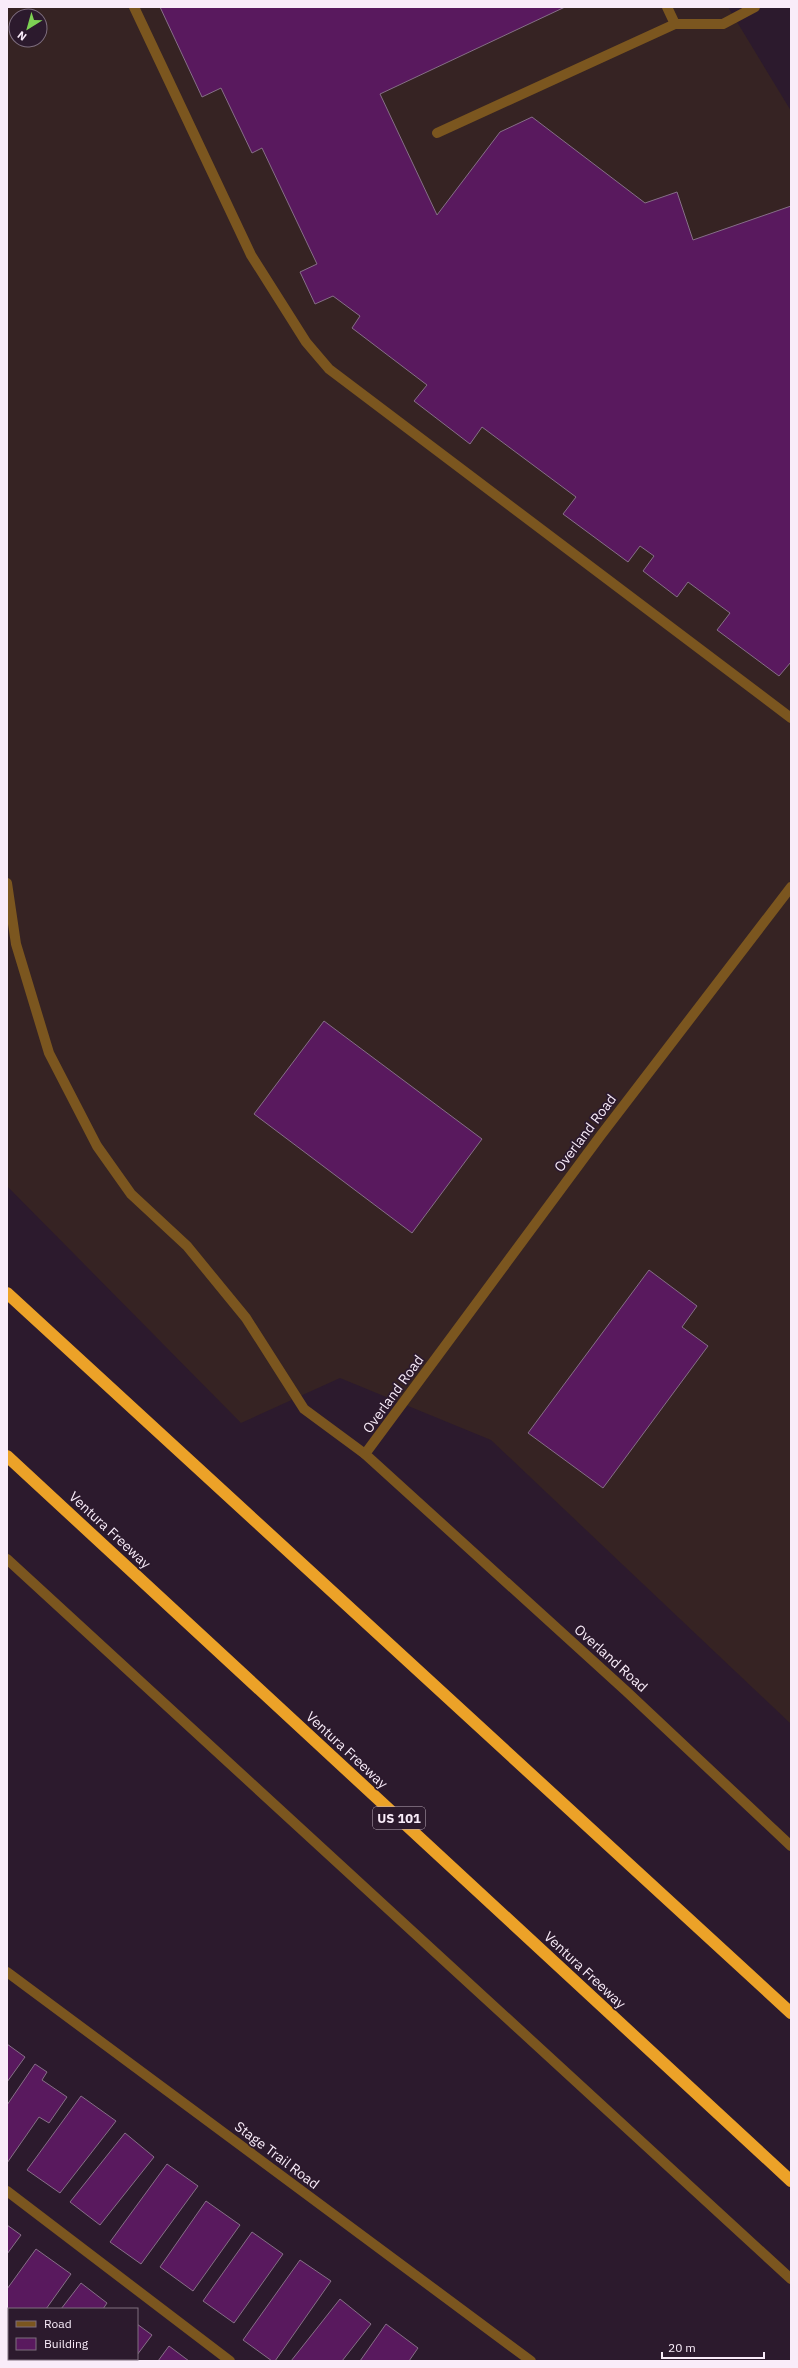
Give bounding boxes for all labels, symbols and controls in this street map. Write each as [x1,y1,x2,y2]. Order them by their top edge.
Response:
north arrow [8,8,48,48]
text: N [15,28,29,44]
street label: Overland Road [550,1091,620,1175]
street label: Overland Road [359,1351,427,1437]
street label: Ventura Freeway [65,1487,155,1573]
street label: Overland Road [571,1620,651,1696]
street label: Ventura Freeway [302,1707,392,1793]
road number: US 101 [373,1807,425,1829]
street label: Ventura Freeway [540,1927,630,2013]
street label: Stage Trail Road [231,2117,323,2193]
legend [8,2308,138,2360]
text: Road [44,2316,72,2331]
scale bar [662,2334,764,2360]
text: Building [44,2336,89,2351]
text: 20 m [668,2340,696,2355]

